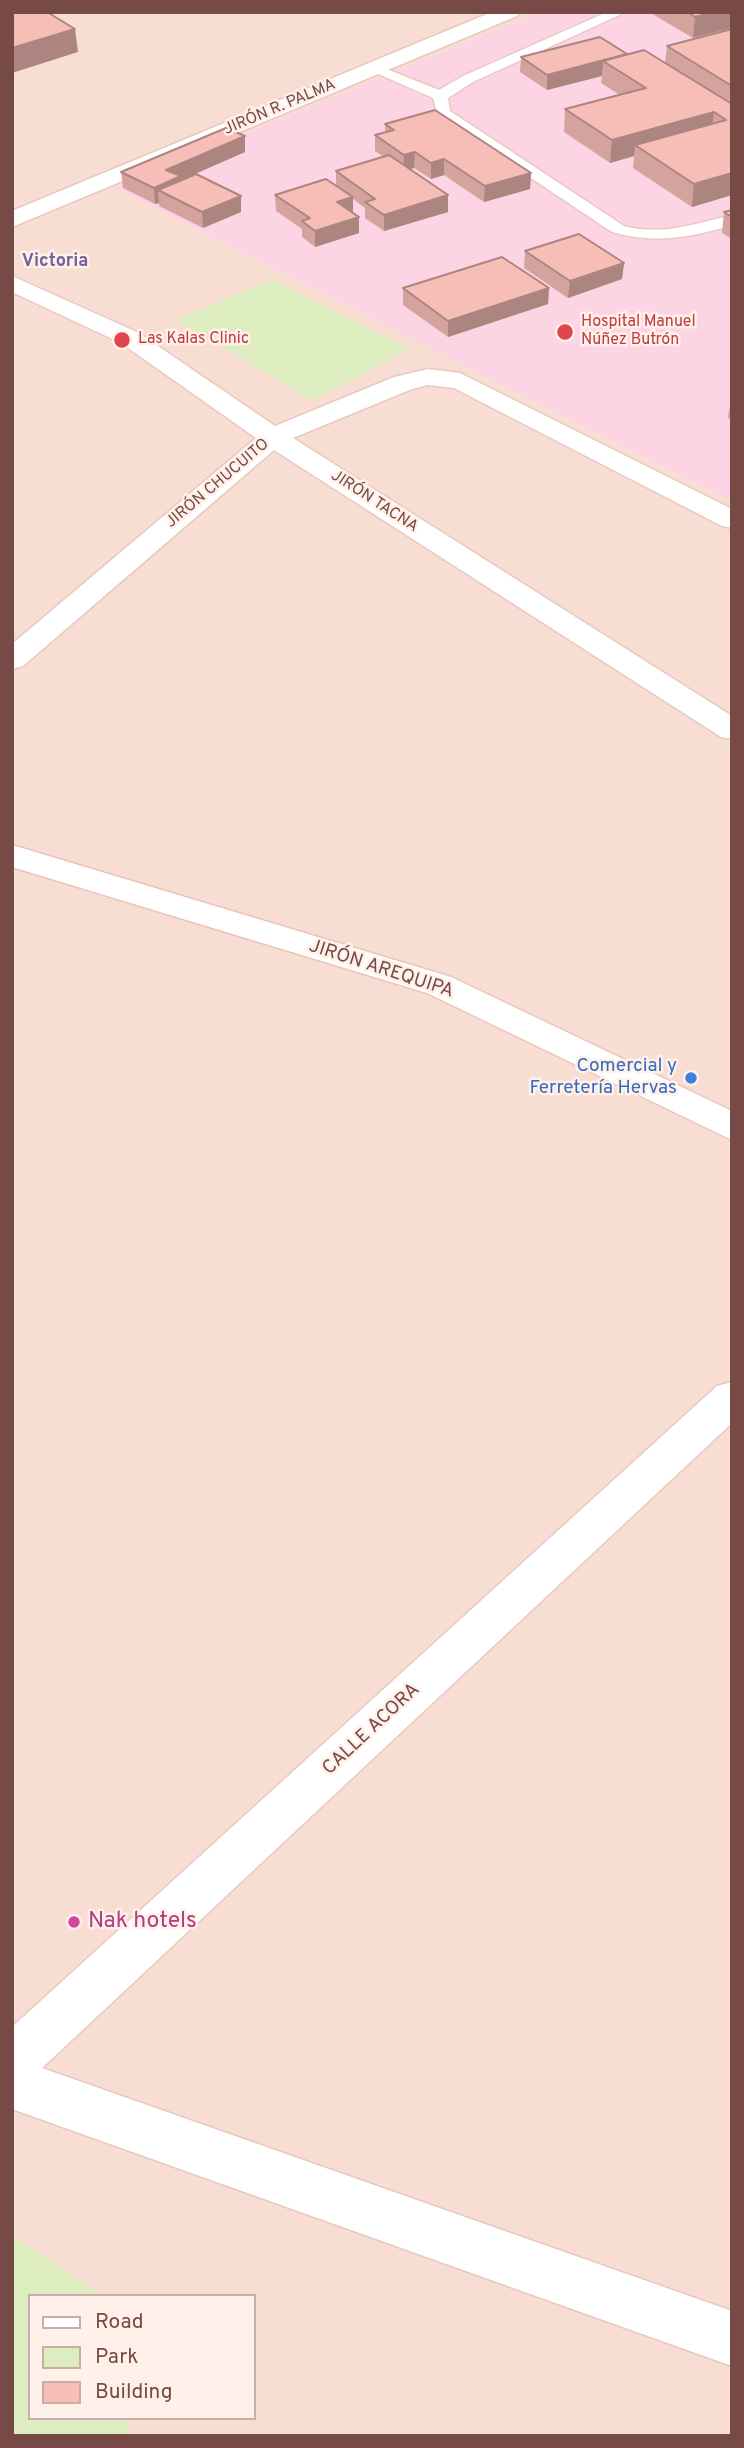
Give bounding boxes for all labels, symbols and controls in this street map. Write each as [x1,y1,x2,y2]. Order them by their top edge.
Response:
street label: JIRÓN R. PALMA [221,76,339,140]
district label: Victoria [22,251,88,273]
place label: Hospital Manuel Núñez Butrón [581,313,696,351]
marker: Hospital Manuel Núñez Butrón [555,322,575,342]
marker: Las Kalas Clinic [112,330,132,350]
place label: Las Kalas Clinic [138,330,249,350]
street label: JIRÓN CHUCUITO [162,435,274,533]
street label: JIRÓN TACNA [327,467,421,537]
street label: JIRÓN AREQUIPA [306,936,456,1004]
place label: Comercial y Ferretería Hervas [530,1056,677,1100]
marker: Comercial y Ferretería Hervas [683,1070,699,1086]
street label: CALLE ACORA [319,1679,425,1781]
place label: Nak hotels [88,1908,197,1936]
marker: Nak hotels [66,1914,82,1930]
legend [28,2294,256,2420]
text: Road [95,2309,144,2336]
text: Park [95,2344,138,2371]
text: Building [95,2379,173,2406]

